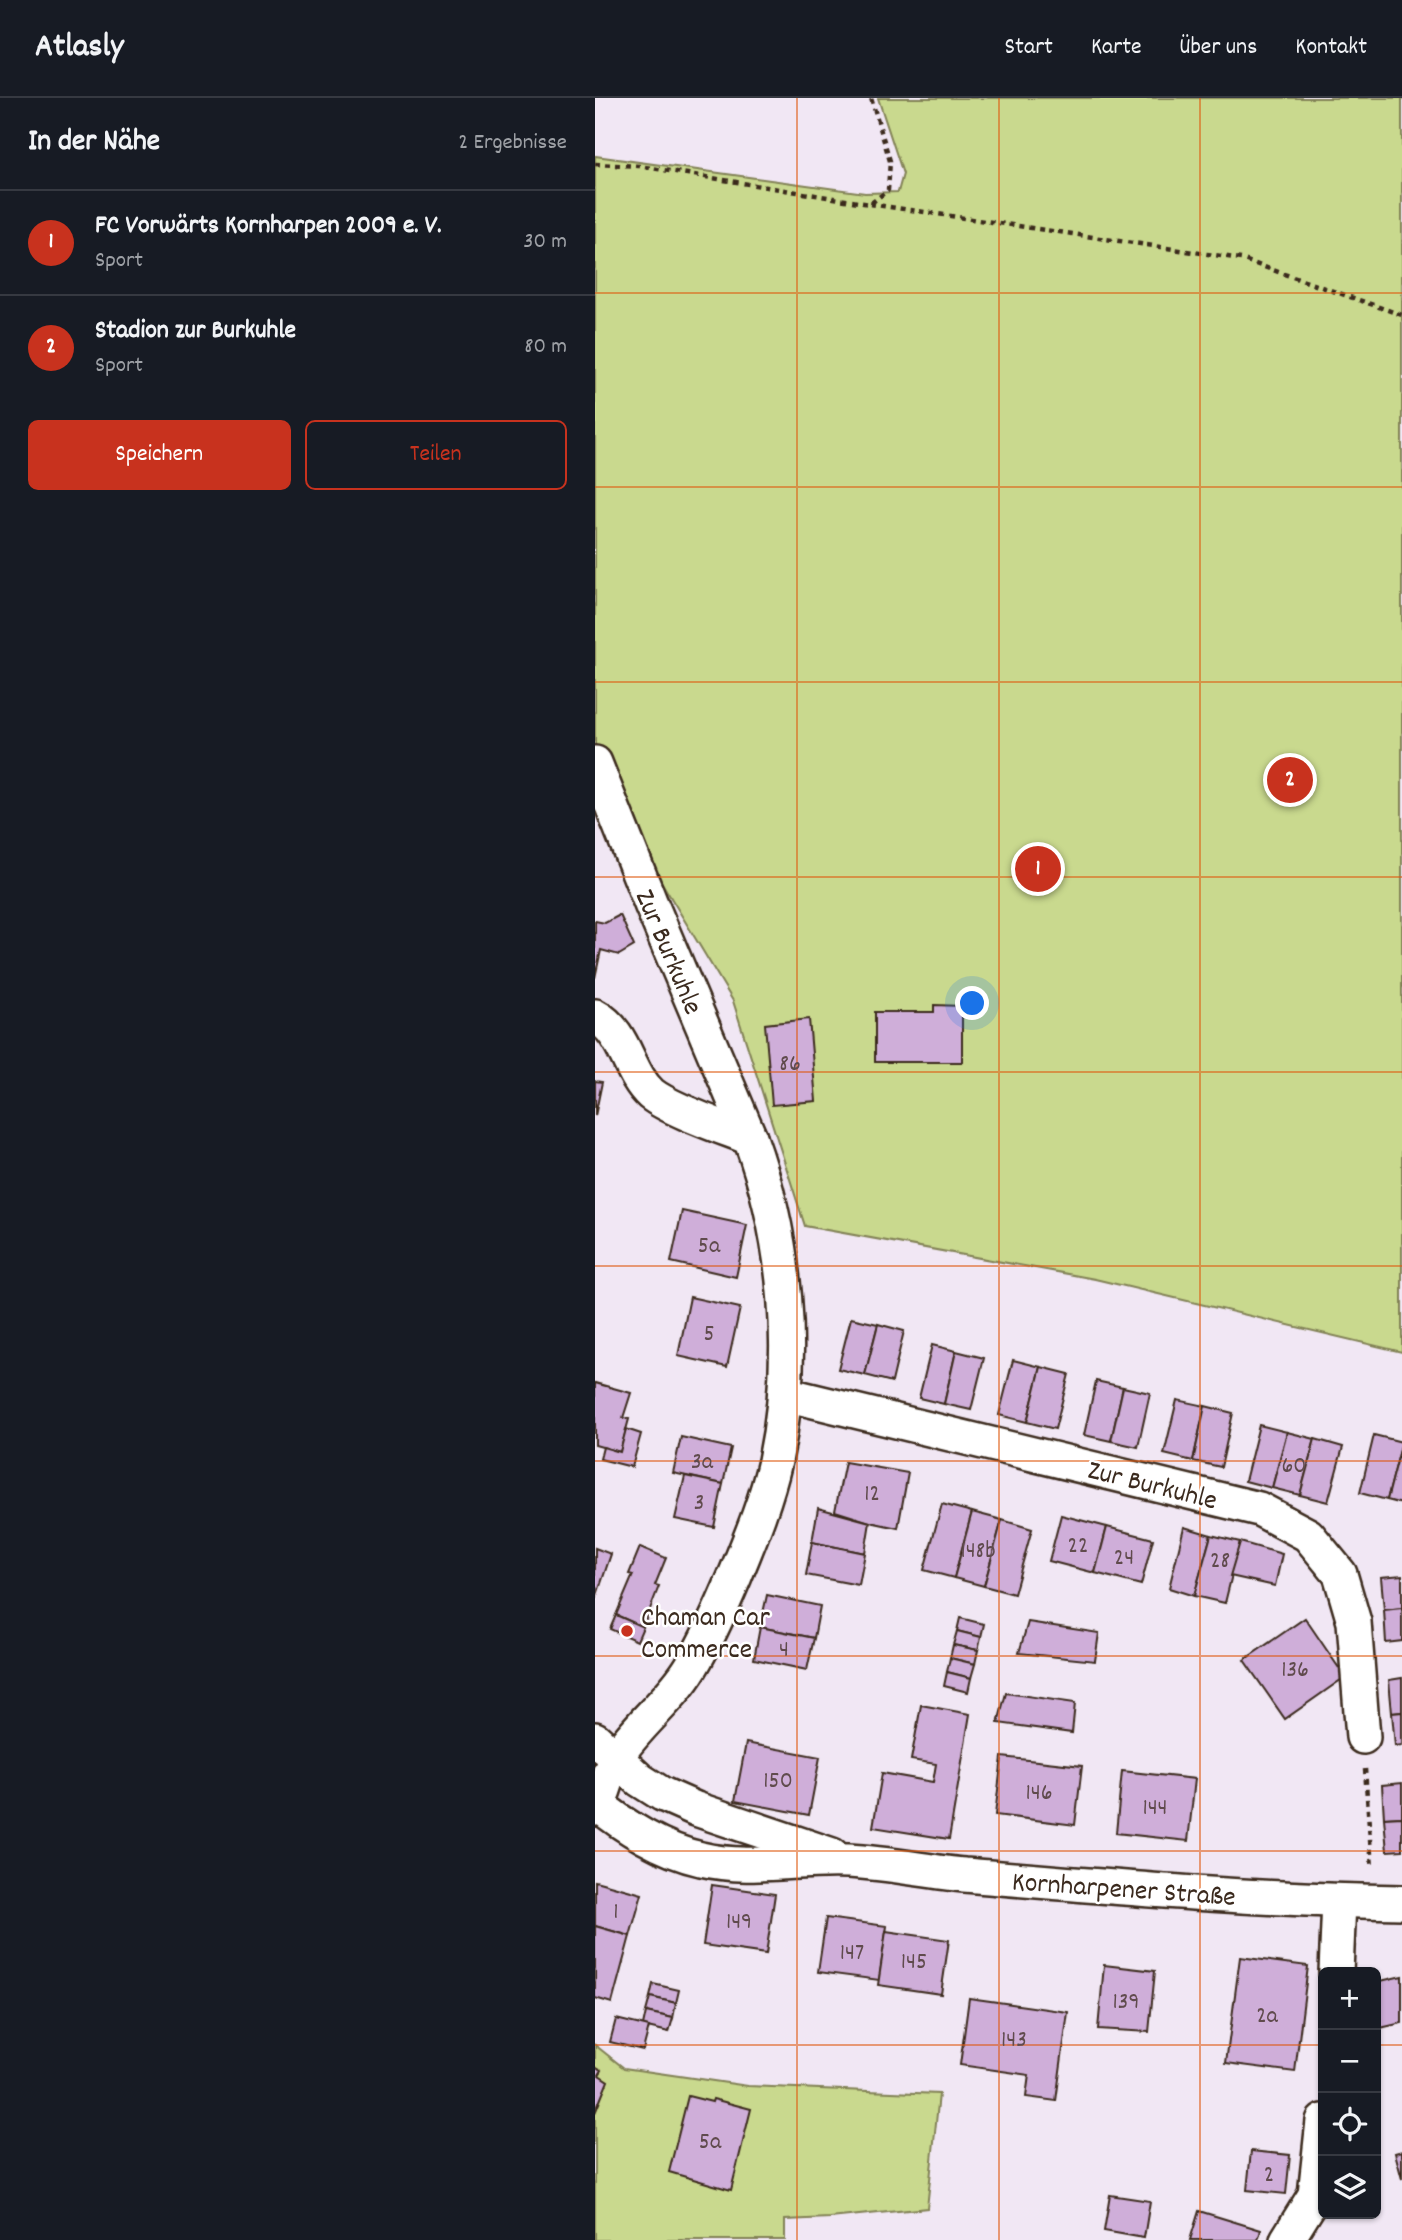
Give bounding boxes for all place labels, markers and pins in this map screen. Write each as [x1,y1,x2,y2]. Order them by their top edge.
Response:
pin: 2 [1267,754,1313,806]
pin: 1 [1015,843,1061,895]
place label: Chaman Car Commerce [641,1600,770,1672]
marker: Chaman Car Commerce [619,1623,635,1639]

